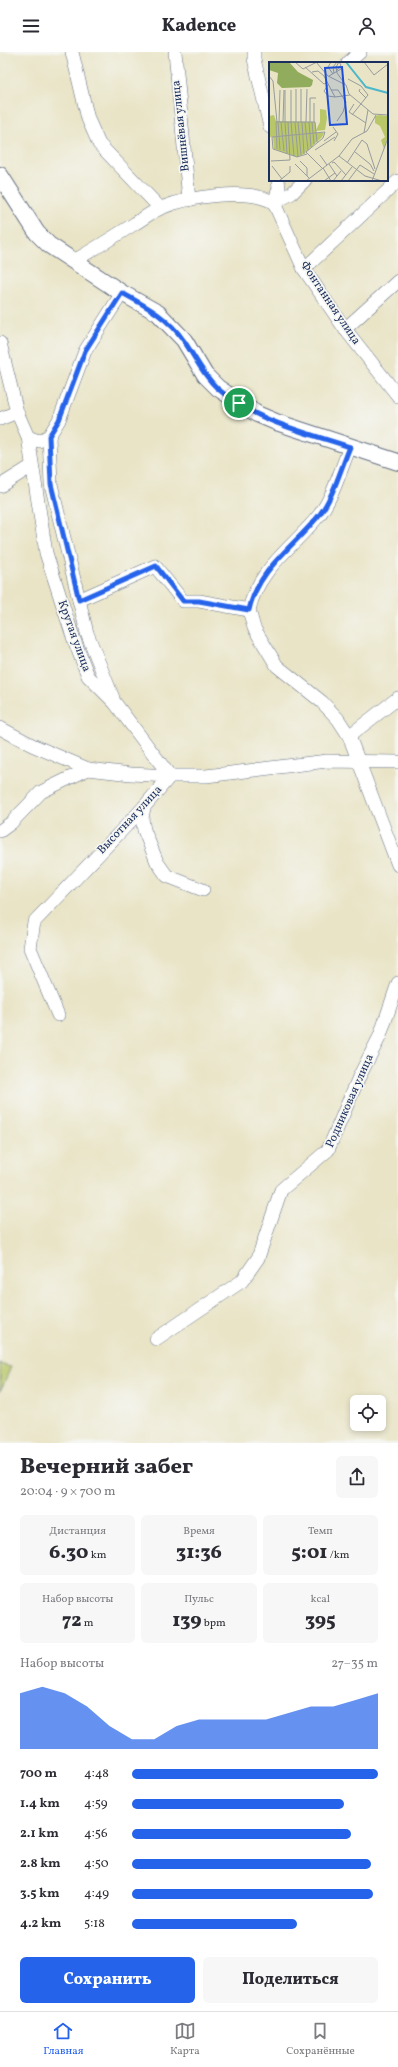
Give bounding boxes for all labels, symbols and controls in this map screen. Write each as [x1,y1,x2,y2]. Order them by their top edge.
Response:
text: Kadence [162,14,236,39]
icon: menu [20,15,42,37]
icon: person [356,15,378,37]
inset map [269,62,388,181]
street label: Вишнёвая улица [168,80,194,172]
street label: Фонтанная улица [296,258,364,348]
pin [222,386,256,420]
icon: arrive [228,392,250,414]
street label: Крутая улица [54,598,94,674]
street label: Высотная улица [94,782,166,858]
street label: Родниковая улица [322,1052,378,1150]
map controls [350,1395,386,1431]
button: locate [350,1395,386,1431]
text: Вечерний забег [20,1452,193,1483]
button: share [336,1456,378,1498]
text: 20:04 · 9 × 700 m [20,1483,116,1501]
text: Дистанция [49,1524,106,1539]
text: Время [183,1524,215,1539]
text: Темп [308,1524,333,1539]
text: 6.30 [49,1539,88,1567]
text: 31:36 [176,1539,222,1567]
text: 5:01 [291,1539,327,1567]
text: km [88,1548,106,1563]
text: /km [327,1548,349,1563]
text: Набор высоты [42,1592,113,1607]
text: Пульс [184,1592,214,1607]
text: kcal [311,1592,330,1607]
text: 72 [62,1607,82,1635]
text: 139 [172,1607,202,1635]
text: 395 [305,1607,336,1635]
text: m [82,1616,93,1631]
text: bpm [202,1616,226,1631]
text: Набор высоты [20,1655,104,1673]
text: 27–35 m [331,1655,378,1673]
text: 700 m [20,1765,57,1783]
text: 4:48 [84,1765,109,1783]
text: 1.4 km [20,1795,60,1813]
text: 4:59 [84,1795,108,1813]
text: 2.1 km [20,1825,59,1843]
text: 4:56 [84,1825,108,1843]
text: 2.8 km [20,1855,61,1873]
text: 4:50 [84,1855,109,1873]
text: 3.5 km [20,1885,60,1903]
text: 4:49 [84,1885,109,1903]
text: 4.2 km [20,1915,61,1933]
text: 5:18 [84,1915,105,1933]
button: Сохранить [20,1957,195,2003]
button: Поделиться [203,1957,378,2003]
tab: Главная [43,2020,83,2059]
tab: Карта [170,2020,200,2059]
tab: Сохранённые [286,2020,355,2059]

